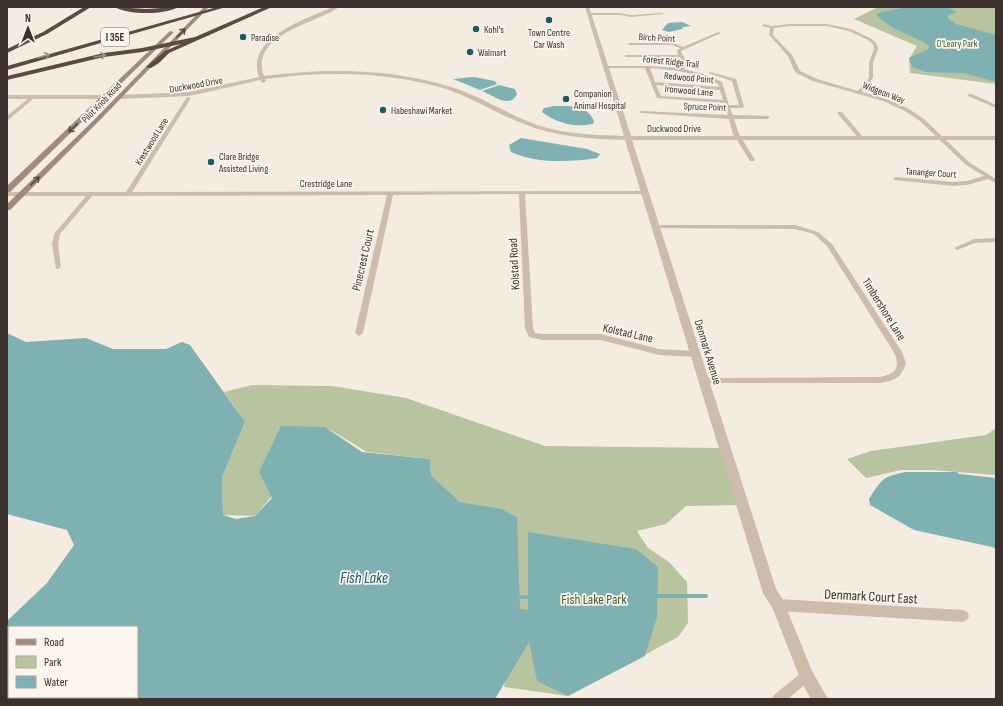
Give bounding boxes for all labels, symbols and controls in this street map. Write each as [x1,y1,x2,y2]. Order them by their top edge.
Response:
north arrow [8,8,48,48]
text: N [25,12,31,25]
marker: Town Centre Car Wash [544,15,554,25]
marker: Kohl's [471,24,481,34]
place label: Kohl's [484,24,504,36]
place label: Town Centre Car Wash [528,27,570,51]
road number: I 35E [101,28,129,46]
one-way arrow [176,28,186,38]
street label: Birch Point [638,31,676,45]
marker: Paradise [238,32,248,42]
place label: Paradise [251,32,279,44]
park label: O'Leary Park [937,38,978,50]
marker: Walmart [465,47,475,57]
place label: Walmart [478,47,506,59]
one-way arrow [38,52,51,59]
one-way arrow [93,52,106,60]
street label: Forest Ridge Trail [642,53,700,71]
street label: Redwood Point [664,70,714,86]
street label: Duckwood Drive [169,74,224,96]
street label: Widgeon Way [861,79,907,107]
street label: Pilot Knob Road [79,80,124,126]
street label: Ironwood Lane [664,83,714,99]
place label: Companion Animal Hospital [573,88,626,112]
marker: Companion Animal Hospital [561,94,571,104]
street label: Spruce Point [683,100,726,114]
marker: Habeshawi Market [378,105,388,115]
place label: Habeshawi Market [391,105,452,117]
street label: Krestwood Lane [133,116,171,167]
one-way arrow [68,123,78,133]
street label: Duckwood Drive [647,123,701,135]
place label: Clare Bridge Assisted Living [218,151,268,175]
marker: Clare Bridge Assisted Living [206,157,216,167]
street label: Tananger Court [905,165,957,181]
one-way arrow [30,176,40,186]
street label: Crestridge Lane [300,178,352,190]
street label: Pinecrest Court [349,227,378,292]
street label: Kolstad Road [506,238,523,290]
street label: Timbershore Lane [858,275,909,344]
street label: Denmark Avenue [690,318,725,387]
street label: Kolstad Lane [601,320,655,347]
water label: Fish Lake [340,569,388,588]
street label: Denmark Court East [824,586,918,607]
park label: Fish Lake Park [561,591,627,608]
legend [8,626,138,698]
text: Road [44,635,64,650]
text: Park [44,655,62,670]
text: Water [44,675,68,690]

